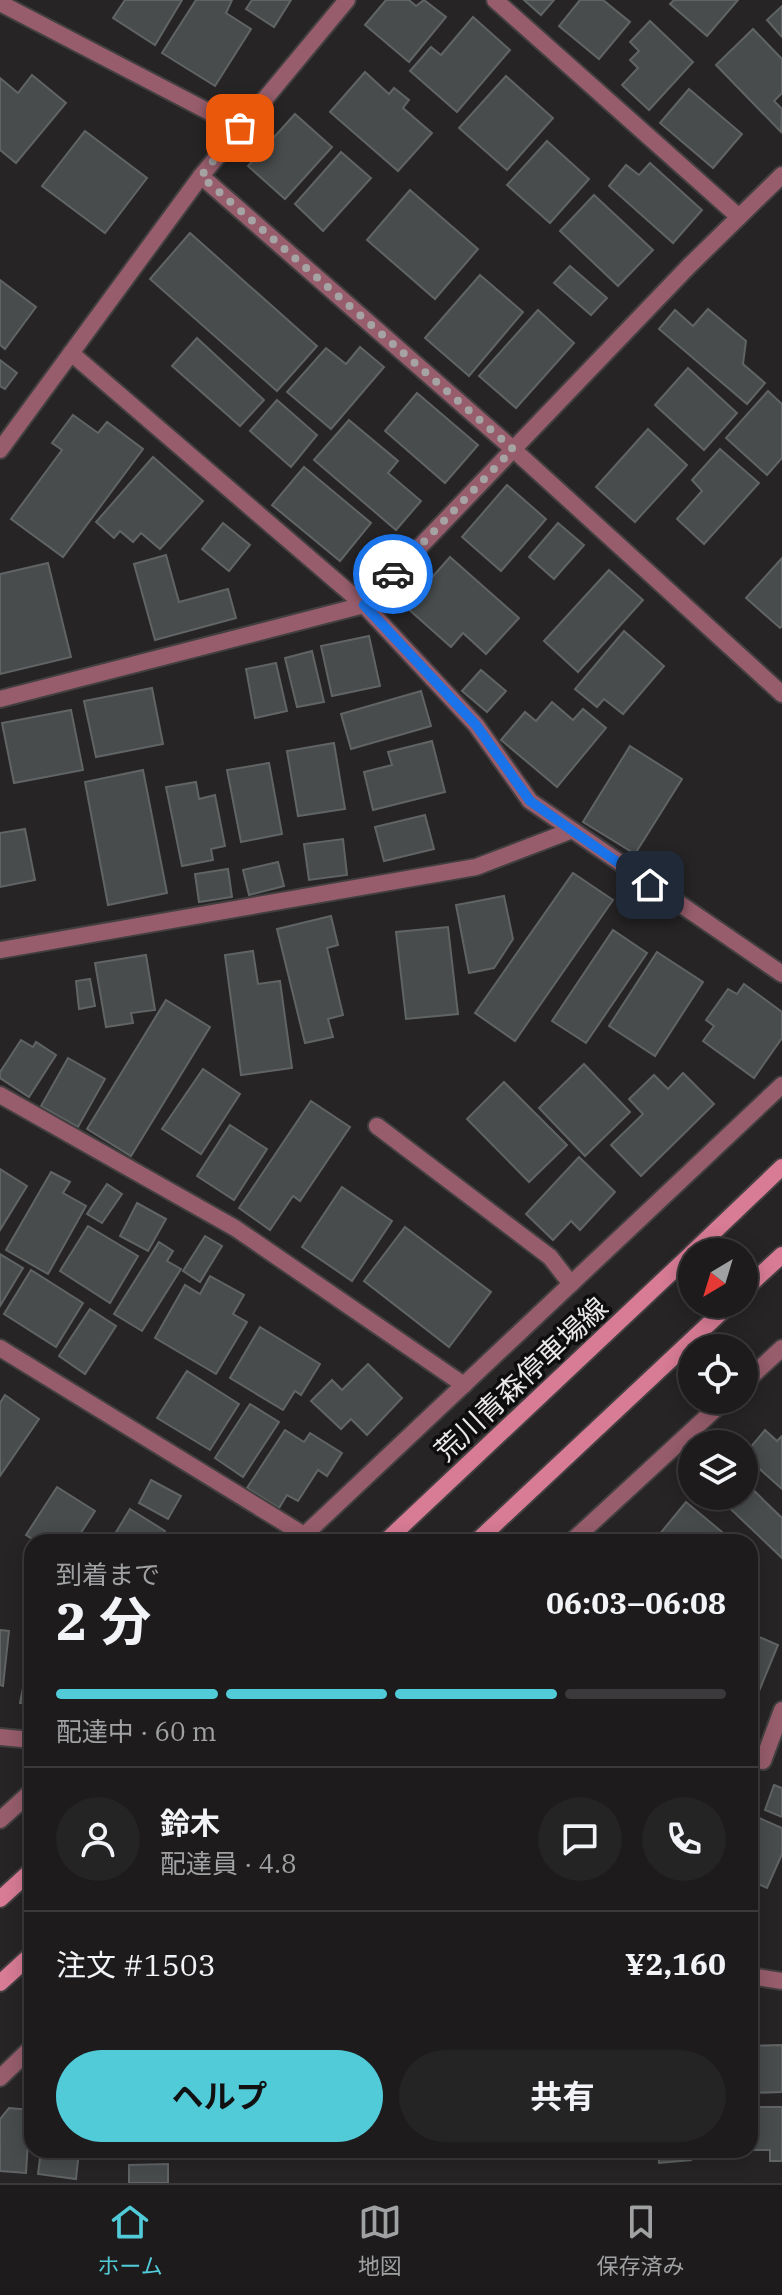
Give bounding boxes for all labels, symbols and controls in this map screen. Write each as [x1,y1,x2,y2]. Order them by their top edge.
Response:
pin [206,94,274,162]
icon: bag [218,106,262,150]
courier [353,534,433,614]
icon: car [371,552,415,596]
pin [616,851,684,919]
icon: home [628,863,672,907]
north arrow [678,1238,758,1318]
map controls [678,1238,758,1510]
street label: 荒川青森停車場線 [426,1289,615,1469]
button: locate [678,1334,758,1414]
button: layers [678,1430,758,1510]
text: 到着まで [56,1557,160,1591]
text: 06:03–06:08 [546,1583,726,1622]
text: 2 分 [56,1587,151,1654]
text: 配達中 · 60 m [56,1714,217,1748]
button: person [56,1797,140,1881]
button: chat [538,1797,622,1881]
button: phone [642,1797,726,1881]
text: 鈴木 [160,1803,220,1842]
text: 配達員 · 4.8 [160,1846,297,1880]
text: ¥2,160 [625,1944,726,1983]
text: 注文 #1503 [56,1945,216,1984]
button: ヘルプ [56,2050,383,2142]
button: 共有 [399,2050,726,2142]
tab: ホーム [97,2200,163,2280]
tab: 地図 [358,2200,402,2280]
tab: 保存済み [597,2200,685,2280]

